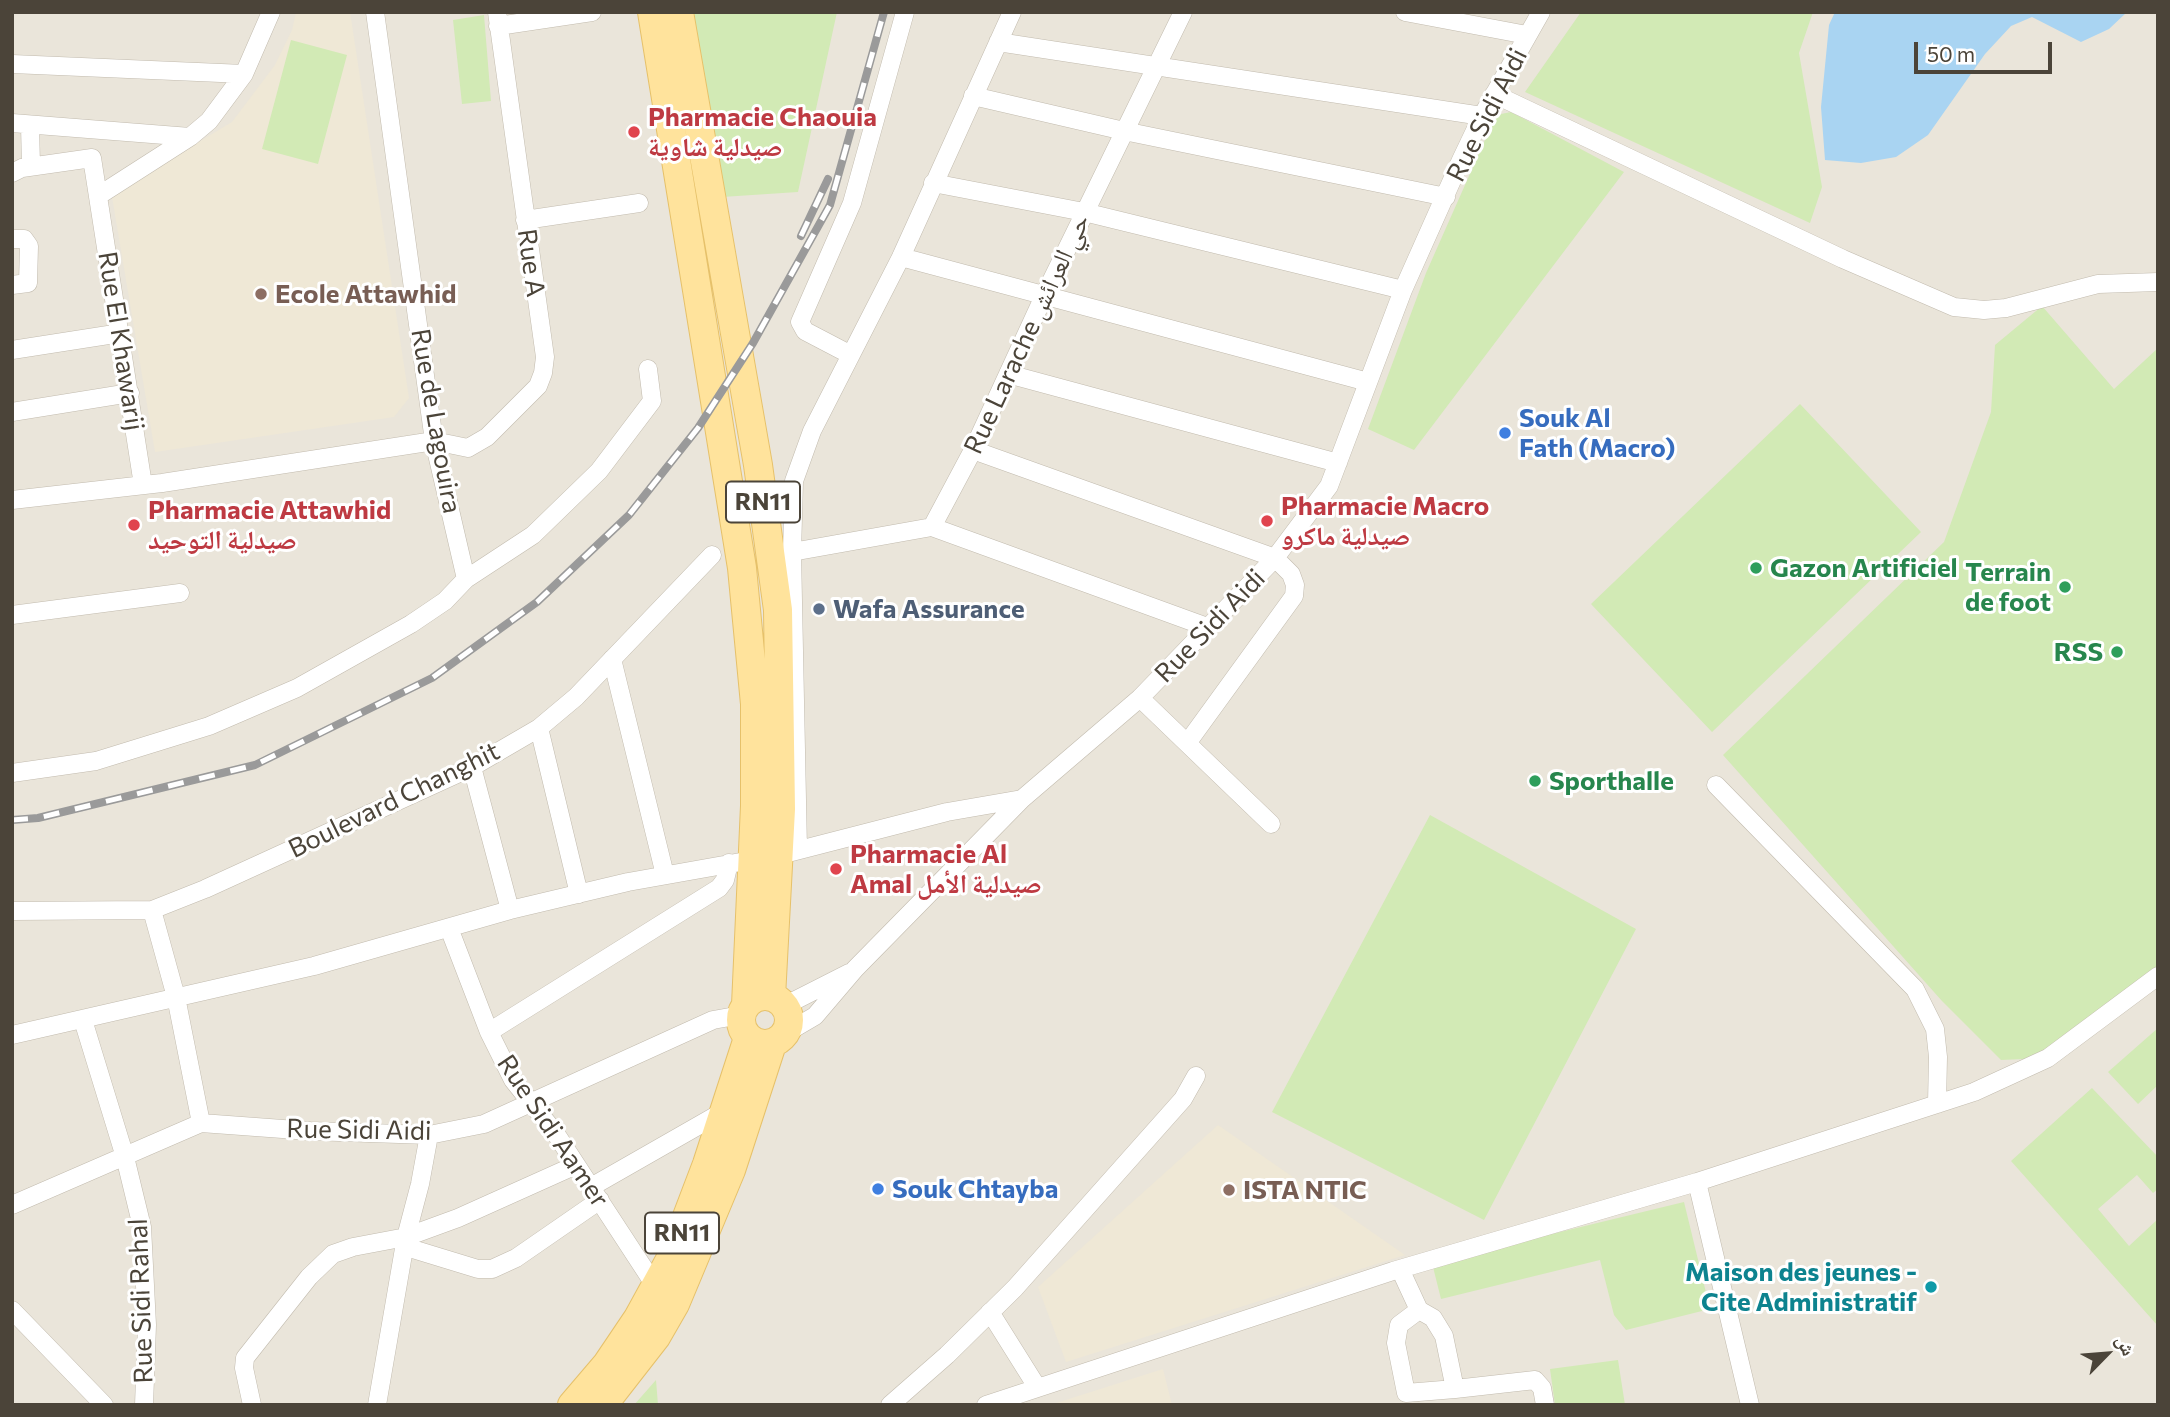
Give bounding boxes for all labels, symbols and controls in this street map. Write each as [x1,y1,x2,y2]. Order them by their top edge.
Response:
scale bar [1918,28,2056,72]
text: 50 m [1927,41,1975,66]
street label: Rue Sidi Aidi [1440,43,1534,187]
place label: Pharmacie Chaouia صيدلية شاوية [648,101,877,162]
marker: Pharmacie Chaouia صيدلية شاوية [626,124,642,140]
street label: Rue Larache حي العرائش [958,209,1096,459]
street label: Rue A [511,227,551,299]
street label: Rue El Khawarij [91,249,151,433]
place label: Ecole Attawhid [275,278,456,310]
marker: Ecole Attawhid [253,286,269,302]
street label: Rue de Lagouira [404,326,468,516]
place label: Souk Al Fath (Macro) [1519,402,1675,464]
marker: Souk Al Fath (Macro) [1497,425,1513,441]
road number: RN11 [726,481,800,522]
place label: Pharmacie Macro صيدلية ماكرو [1281,490,1489,552]
place label: Pharmacie Attawhid صيدلية التوحيد [148,494,391,556]
marker: Pharmacie Macro صيدلية ماكرو [1259,513,1275,529]
marker: Pharmacie Attawhid صيدلية التوحيد [126,517,142,533]
place label: Gazon Artificiel [1770,552,1958,584]
place label: Terrain de foot [1965,556,2051,618]
marker: Gazon Artificiel [1748,560,1764,576]
street label: Rue Sidi Aidi [1148,563,1272,689]
marker: Terrain de foot [2057,579,2073,595]
place label: Wafa Assurance [833,593,1025,625]
marker: Wafa Assurance [811,601,827,617]
place label: RSS [2054,636,2103,668]
marker: RSS [2109,644,2125,660]
street label: Boulevard Changhit [283,735,505,865]
place label: Sporthalle [1549,765,1674,797]
marker: Sporthalle [1527,773,1543,789]
place label: Pharmacie Al Amal صيدلية الأمل [850,838,1042,900]
marker: Pharmacie Al Amal صيدلية الأمل [828,861,844,877]
street label: Rue Sidi Aamer [491,1049,615,1213]
street label: Rue Sidi Aidi [286,1113,432,1147]
place label: Souk Chtayba [892,1173,1058,1205]
place label: ISTA NTIC [1243,1174,1367,1206]
marker: Souk Chtayba [870,1181,886,1197]
marker: ISTA NTIC [1221,1182,1237,1198]
road number: RN11 [645,1212,719,1254]
street label: Rue Sidi Rahal [123,1218,159,1384]
place label: Maison des jeunes - Cite Administratif [1685,1256,1917,1318]
marker: Maison des jeunes - Cite Administratif [1923,1279,1939,1295]
north arrow [2072,1319,2142,1389]
text: ش [2112,1331,2141,1359]

